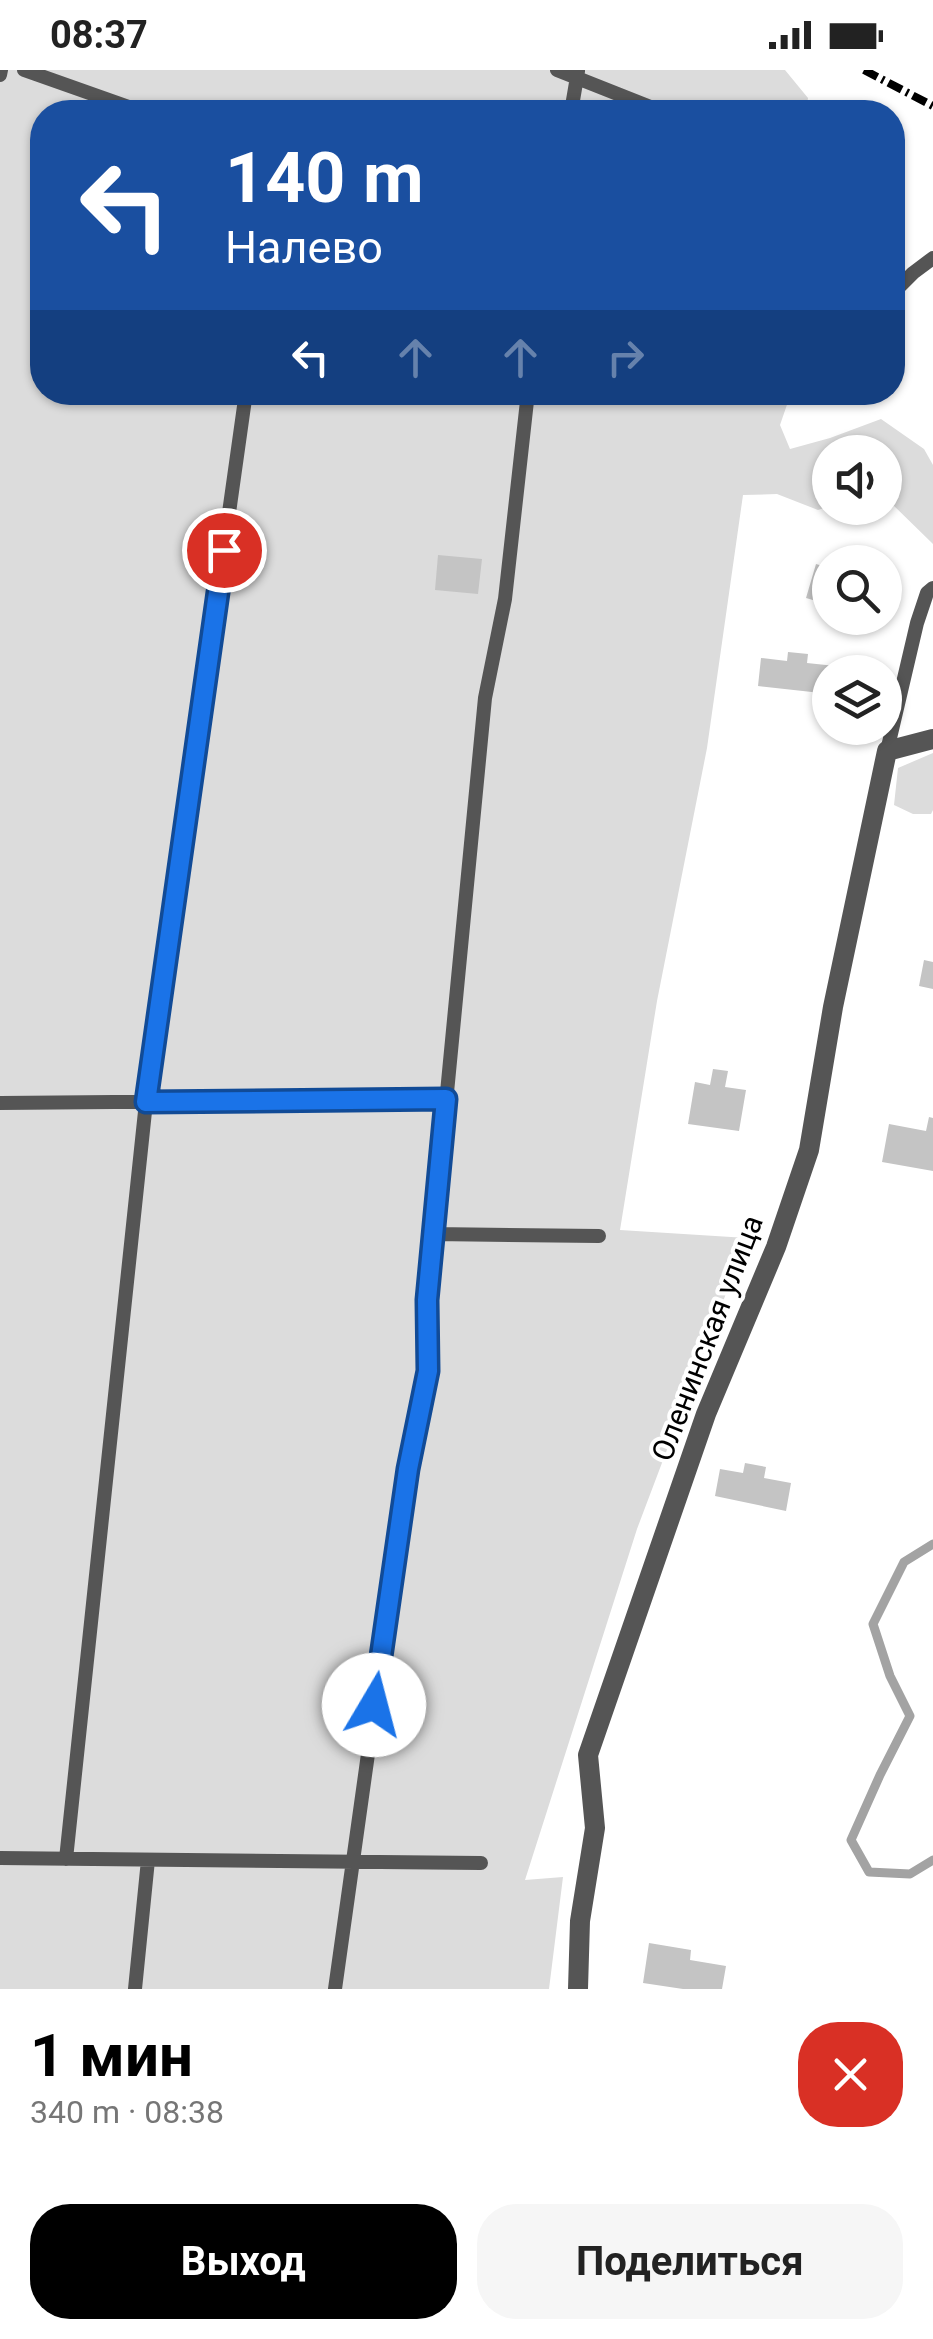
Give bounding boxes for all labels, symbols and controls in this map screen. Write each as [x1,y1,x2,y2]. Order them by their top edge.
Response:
text: 08:37 [50,13,148,57]
text: 140 m [225,137,424,219]
icon: left [60,140,190,270]
text: Налево [225,221,383,274]
icon: left [283,330,338,385]
icon: ahead [388,330,443,385]
icon: ahead [493,330,548,385]
icon: right [598,330,653,385]
map controls [812,435,902,745]
button: sound [812,435,902,525]
pin [182,508,267,593]
icon: arrive [197,523,252,578]
button: search [812,545,902,635]
button: layers [812,655,902,745]
street label: Оленинская улица [644,1210,770,1466]
position arrow [322,1653,426,1757]
text: 1 мин [30,2020,193,2091]
button: close [798,2022,903,2127]
text: 340 m · 08:38 [30,2093,224,2131]
button: Выход [30,2204,457,2319]
button: Поделиться [477,2204,903,2319]

